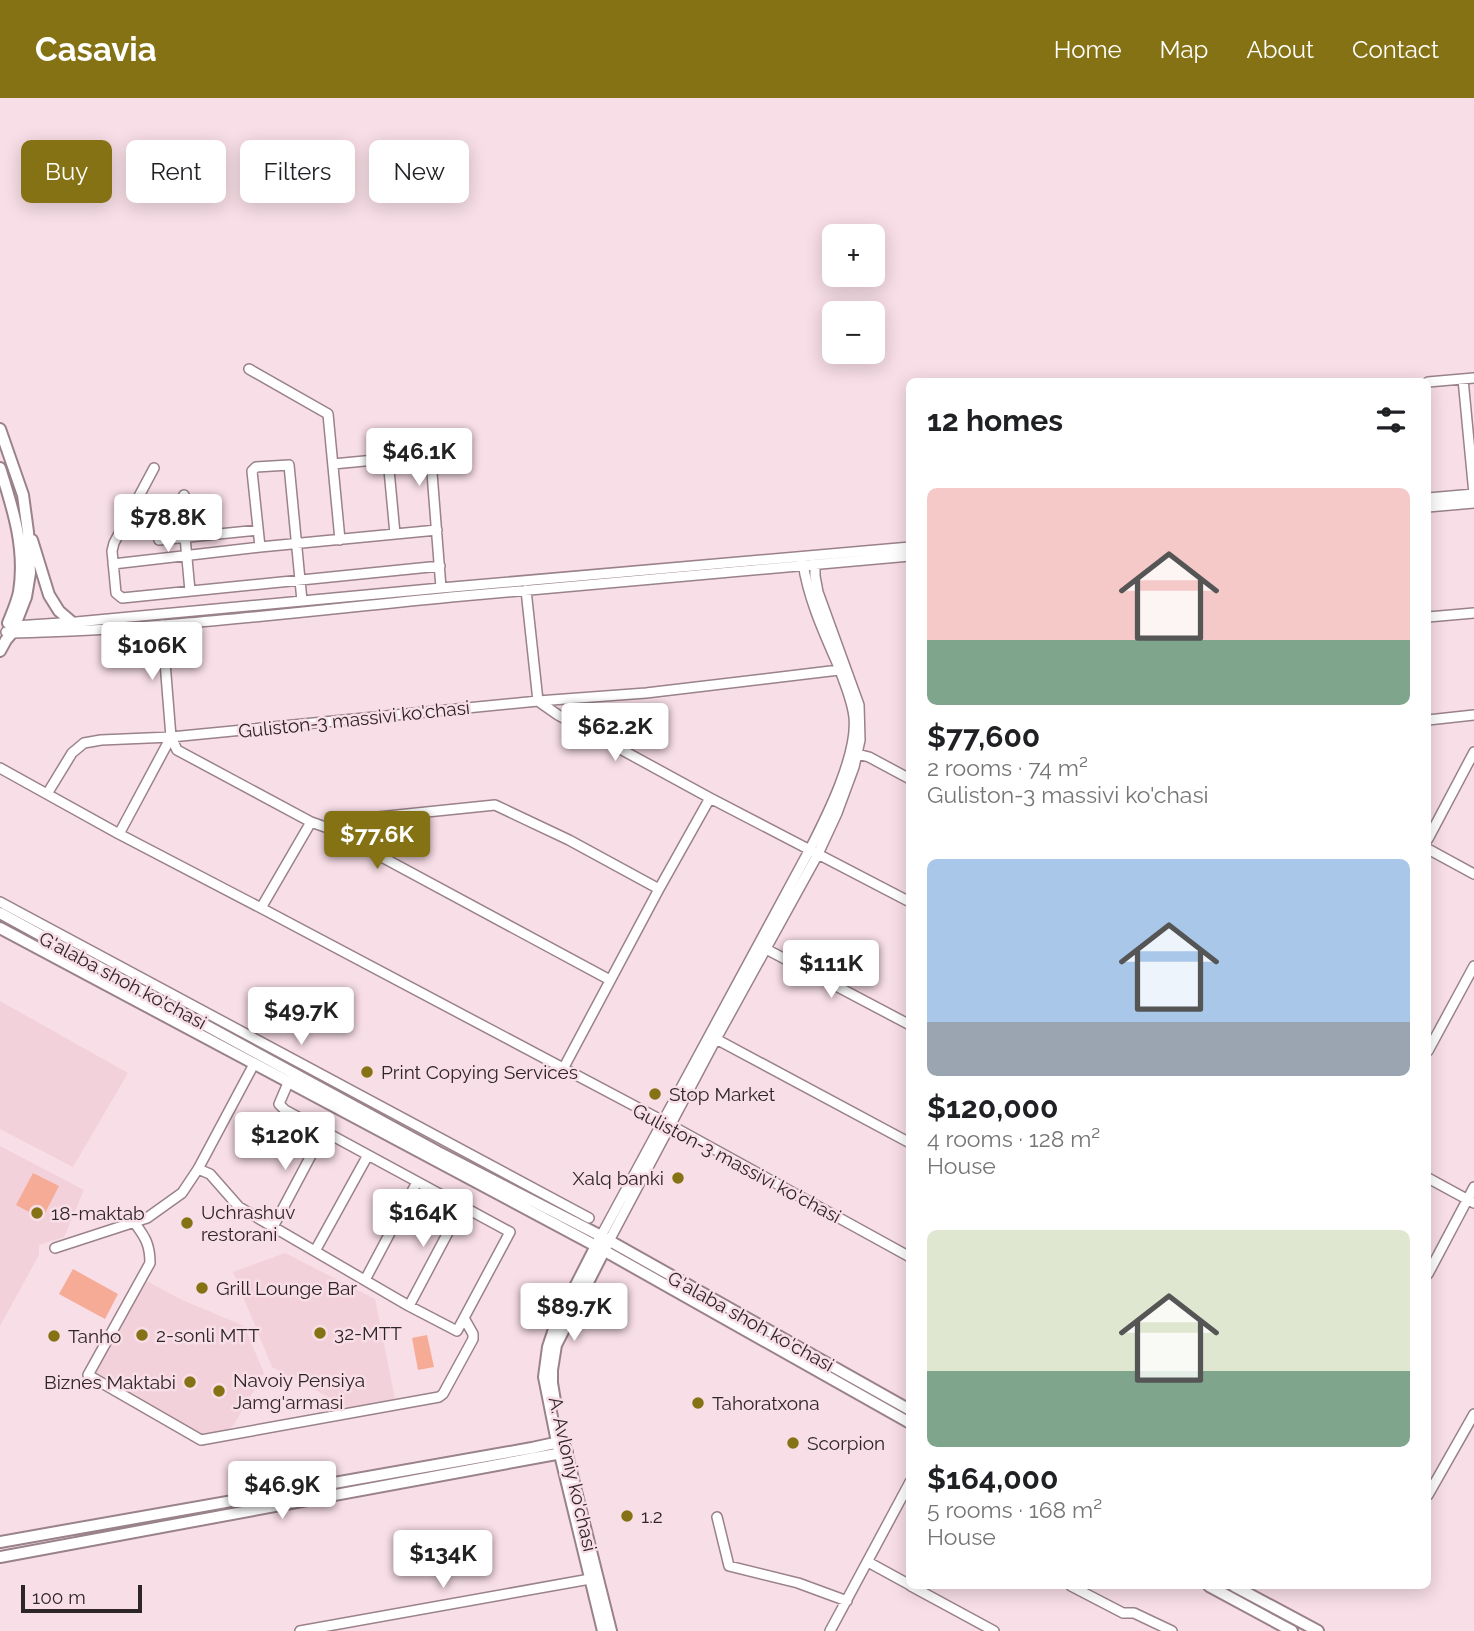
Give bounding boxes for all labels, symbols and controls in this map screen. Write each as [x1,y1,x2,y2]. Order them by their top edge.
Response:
text: Casavia [35,30,157,69]
text: Home [1054,35,1122,64]
text: Map [1160,35,1208,64]
text: About [1246,35,1314,64]
text: Contact [1352,35,1439,64]
chip: Buy [21,140,112,203]
chip: Rent [126,140,226,203]
chip: Filters [240,140,355,203]
chip: New [369,140,469,203]
map controls [822,224,885,364]
button: + [822,224,885,287]
button: − [822,301,885,364]
icon: filters [1372,401,1410,439]
text: 12 homes [927,403,1063,438]
pin: $46.1K [362,428,476,488]
text: $46.1K [382,437,456,464]
pin: $78.8K [111,494,225,554]
text: $78.8K [130,503,206,530]
icon: home [1106,533,1232,659]
pin: $106K [103,622,201,682]
text: $106K [117,631,187,658]
street label: Guliston-3 massivi ko'chasi [237,696,471,742]
pin: $62.2K [558,704,672,763]
text: $62.2K [577,712,653,739]
text: $77,600 [927,719,1040,754]
text: 2 rooms · 74 m² [927,754,1088,781]
text: Guliston-3 massivi ko'chasi [927,781,1209,808]
pin: $77.6K [320,812,434,871]
text: $77.6K [340,820,414,847]
icon: home [1106,904,1232,1030]
street label: G'alaba shoh ko'chasi [36,927,210,1033]
pin: $111K [782,940,880,1000]
text: $111K [799,949,863,976]
pin: $49.7K [244,988,358,1047]
text: $49.7K [264,996,338,1023]
place label: Print Copying Services [381,1061,578,1083]
marker: Print Copying Services [359,1064,375,1080]
place label: Stop Market [669,1083,776,1105]
marker: Stop Market [647,1086,663,1102]
text: $120,000 [927,1090,1058,1125]
street label: Guliston-3 massivi ko'chasi [629,1099,845,1227]
pin: $120K [236,1112,334,1172]
text: $120K [251,1121,319,1148]
text: 4 rooms · 128 m² [927,1125,1100,1152]
text: House [927,1152,996,1179]
place label: Xalq banki [573,1167,664,1189]
marker: Xalq banki [670,1170,686,1186]
pin: $164K [374,1190,472,1249]
text: $164K [389,1198,457,1225]
place label: Uchrashuv restorani [201,1201,295,1245]
place label: 18-maktab [51,1202,145,1224]
marker: 18-maktab [29,1205,45,1221]
marker: Uchrashuv restorani [179,1215,195,1231]
street label: G'alaba shoh ko'chasi [664,1266,838,1376]
icon: home [1106,1275,1232,1401]
place label: Grill Lounge Bar [216,1277,357,1299]
marker: Grill Lounge Bar [194,1280,210,1296]
pin: $89.7K [517,1284,631,1343]
text: $89.7K [536,1292,612,1319]
place label: 32-MTT [334,1322,402,1344]
place label: 2-sonli MTT [156,1324,260,1346]
place label: Tanho [68,1325,121,1347]
marker: 32-MTT [312,1325,328,1341]
marker: 2-sonli MTT [134,1327,150,1343]
marker: Tanho [46,1328,62,1344]
place label: Navoiy Pensiya Jamg'armasi [233,1369,365,1413]
place label: Biznes Maktabi [44,1371,176,1393]
marker: Biznes Maktabi [182,1374,198,1390]
marker: Navoiy Pensiya Jamg'armasi [211,1383,227,1399]
place label: Tahoratxona [712,1392,820,1414]
street label: A. Avloniy ko'chasi [544,1394,602,1554]
marker: Tahoratxona [690,1395,706,1411]
place label: Scorpion [807,1432,885,1454]
marker: Scorpion [785,1435,801,1451]
text: $164,000 [927,1461,1058,1496]
pin: $46.9K [225,1462,339,1521]
text: $46.9K [244,1470,320,1497]
text: 5 rooms · 168 m² [927,1496,1102,1523]
place label: 1.2 [641,1505,663,1527]
marker: 1.2 [619,1508,635,1524]
text: House [927,1523,996,1550]
pin: $134K [394,1530,492,1590]
text: $134K [409,1539,477,1566]
scale bar [21,1582,142,1614]
text: 100 m [32,1586,86,1608]

